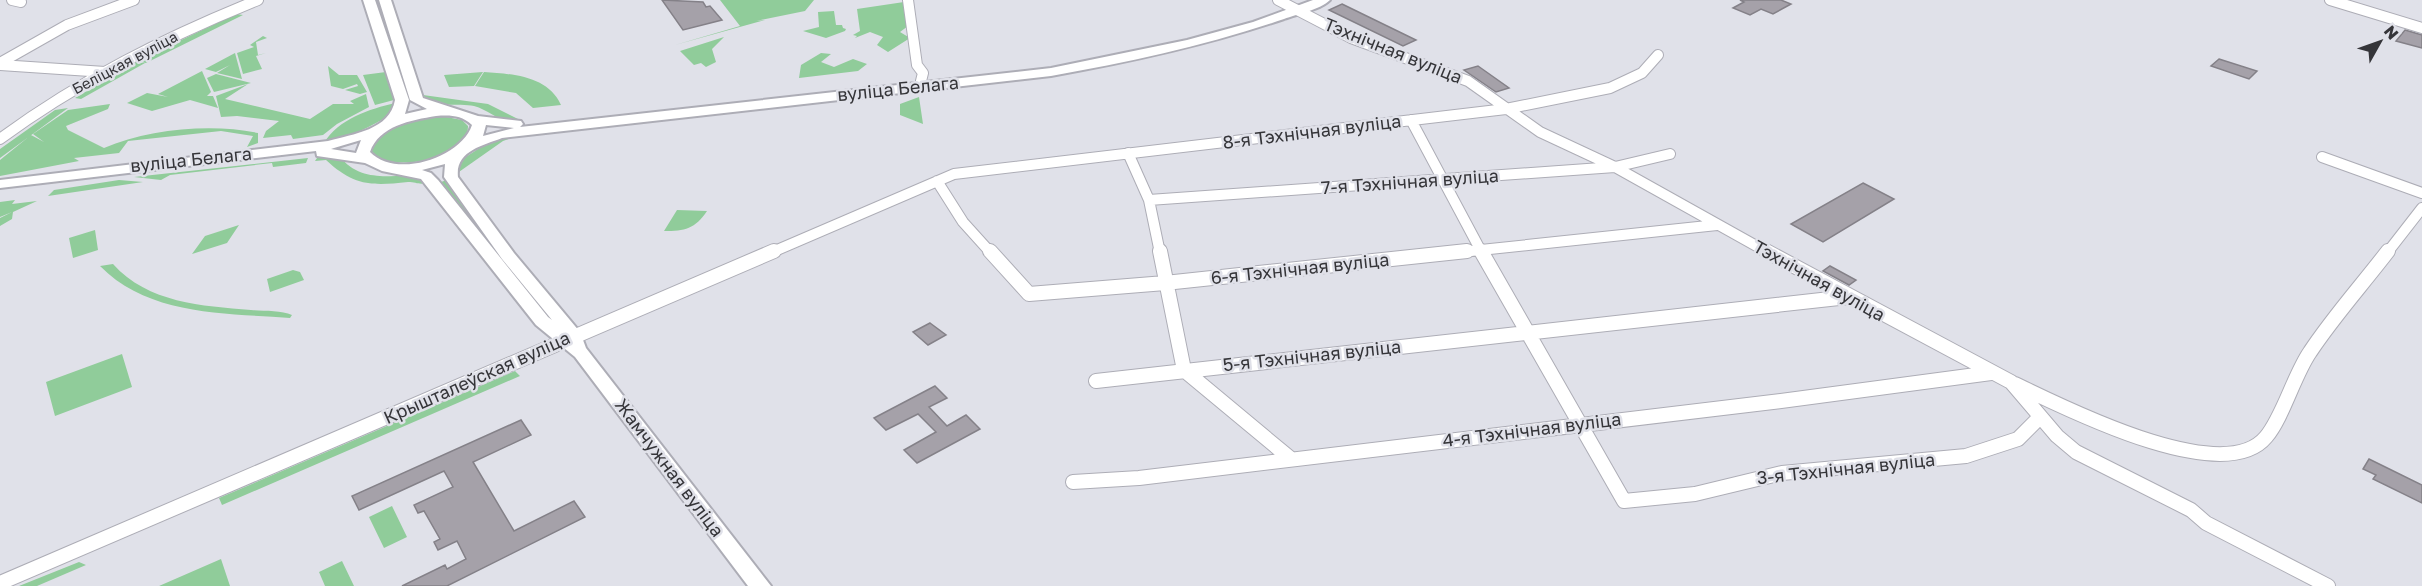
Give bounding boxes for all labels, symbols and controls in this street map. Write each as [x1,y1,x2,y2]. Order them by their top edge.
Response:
street label: Тэхнічная вуліца [1321,12,1466,88]
north arrow [2350,12,2410,72]
text: N [2380,21,2403,43]
street label: Беліцкая вуліца [69,27,180,97]
street label: вуліца Белага [836,71,960,105]
street label: 8-я Тэхнічная вуліца [1221,109,1402,153]
street label: вуліца Белага [129,142,253,176]
street label: 7-я Тэхнічная вуліца [1320,164,1500,198]
street label: Тэхнічная вуліца [1750,235,1889,325]
street label: 6-я Тэхнічная вуліца [1209,248,1390,288]
street label: Крышталеўская вуліца [380,326,573,428]
street label: 5-я Тэхнічная вуліца [1222,335,1402,375]
street label: Жамчужная вуліца [611,394,729,541]
street label: 4-я Тэхнічная вуліца [1441,407,1622,451]
street label: 3-я Тэхнічная вуліца [1756,448,1936,488]

